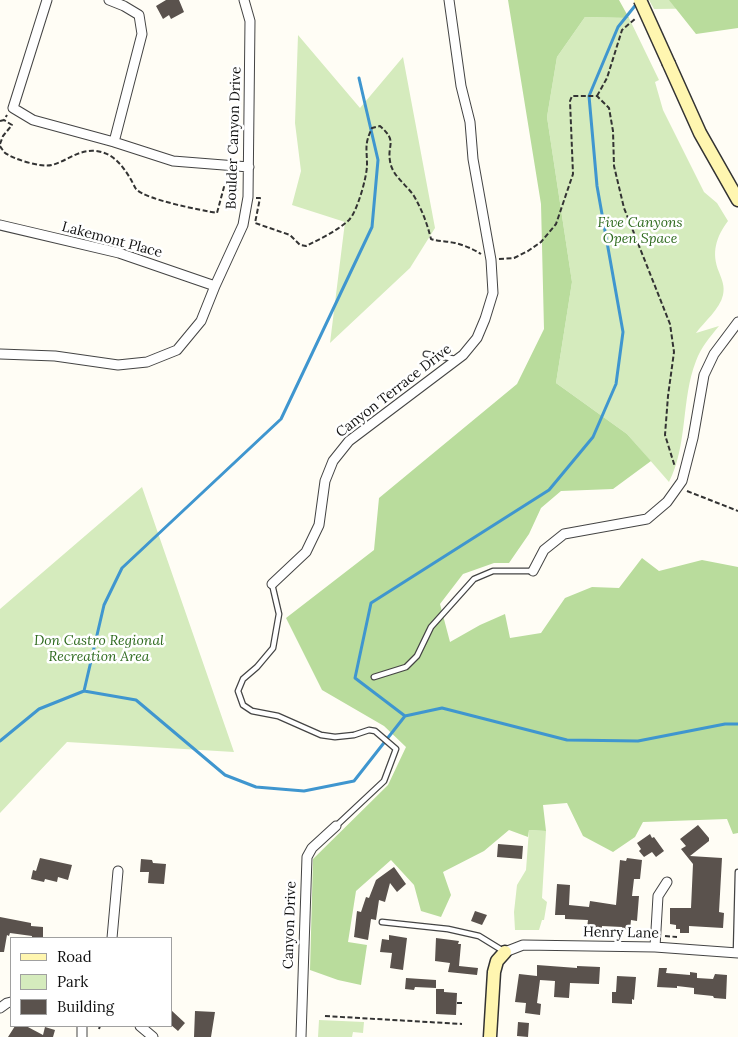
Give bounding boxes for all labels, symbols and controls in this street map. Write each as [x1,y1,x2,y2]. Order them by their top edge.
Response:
street label: Boulder Canyon Drive [223,66,245,210]
park label: Five Canyons Open Space [597,215,683,248]
street label: Lakemont Place [60,219,164,261]
street label: Canyon Terrace Drive [333,341,455,441]
park label: Don Castro Regional Recreation Area [34,633,164,666]
street label: Canyon Drive [280,881,300,969]
street label: Henry Lane [583,924,659,942]
legend [10,937,172,1027]
text: Road [57,947,92,966]
text: Park [57,972,88,991]
text: Building [57,997,114,1016]

